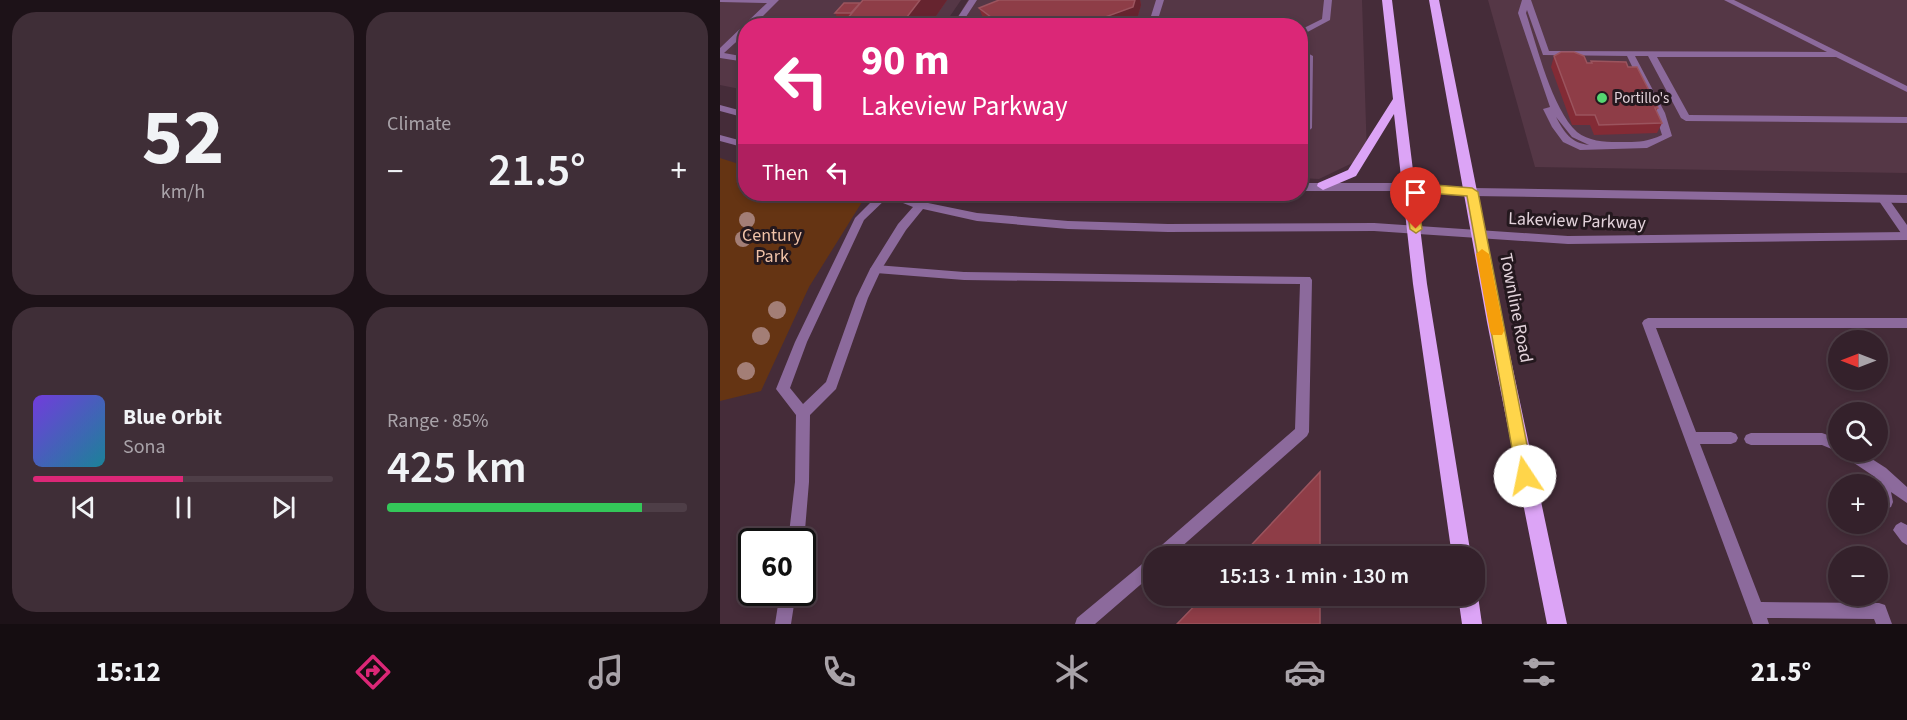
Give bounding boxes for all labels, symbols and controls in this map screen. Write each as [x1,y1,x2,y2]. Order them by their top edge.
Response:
text: 90 m [861,31,950,91]
icon: left [762,42,840,120]
text: 52 [142,83,224,194]
text: Lakeview Parkway [861,87,1068,126]
place label: Portillo's [1614,88,1669,109]
marker: Portillo's [1595,91,1609,105]
text: Climate [387,110,451,138]
text: 21.5° [488,139,586,203]
text: − [387,148,403,195]
text: + [671,148,687,195]
icon: left [821,156,854,189]
text: Then [762,157,809,189]
pin [1390,167,1441,229]
icon: arrive [1399,176,1432,209]
text: km/h [161,178,205,206]
street label: Lakeview Parkway [1508,206,1647,236]
park label: Century Park [742,223,803,269]
street label: Townline Road [1493,251,1539,365]
north arrow [1828,330,1888,390]
map controls [1828,330,1888,606]
text: Blue Orbit [123,401,222,433]
button: search [1828,402,1888,462]
text: Range · 85% [387,407,488,435]
text: Sona [123,433,166,461]
text: 425 km [387,436,527,500]
position arrow [1493,444,1557,508]
button: + [1828,474,1888,534]
icon: previous [67,491,100,524]
icon: pause [167,491,200,524]
icon: next [267,491,300,524]
speed limit sign: 60 [738,528,816,606]
button: − [1828,546,1888,606]
text: 15:13 · 1 min · 130 m [1219,560,1409,592]
icon: directions [352,651,394,693]
icon: music [585,651,627,693]
icon: phone [818,651,860,693]
icon: climate [1051,651,1093,693]
icon: car [1284,651,1326,693]
icon: filters [1518,651,1560,693]
text: 15:12 [96,653,161,692]
text: 21.5° [1751,653,1811,692]

